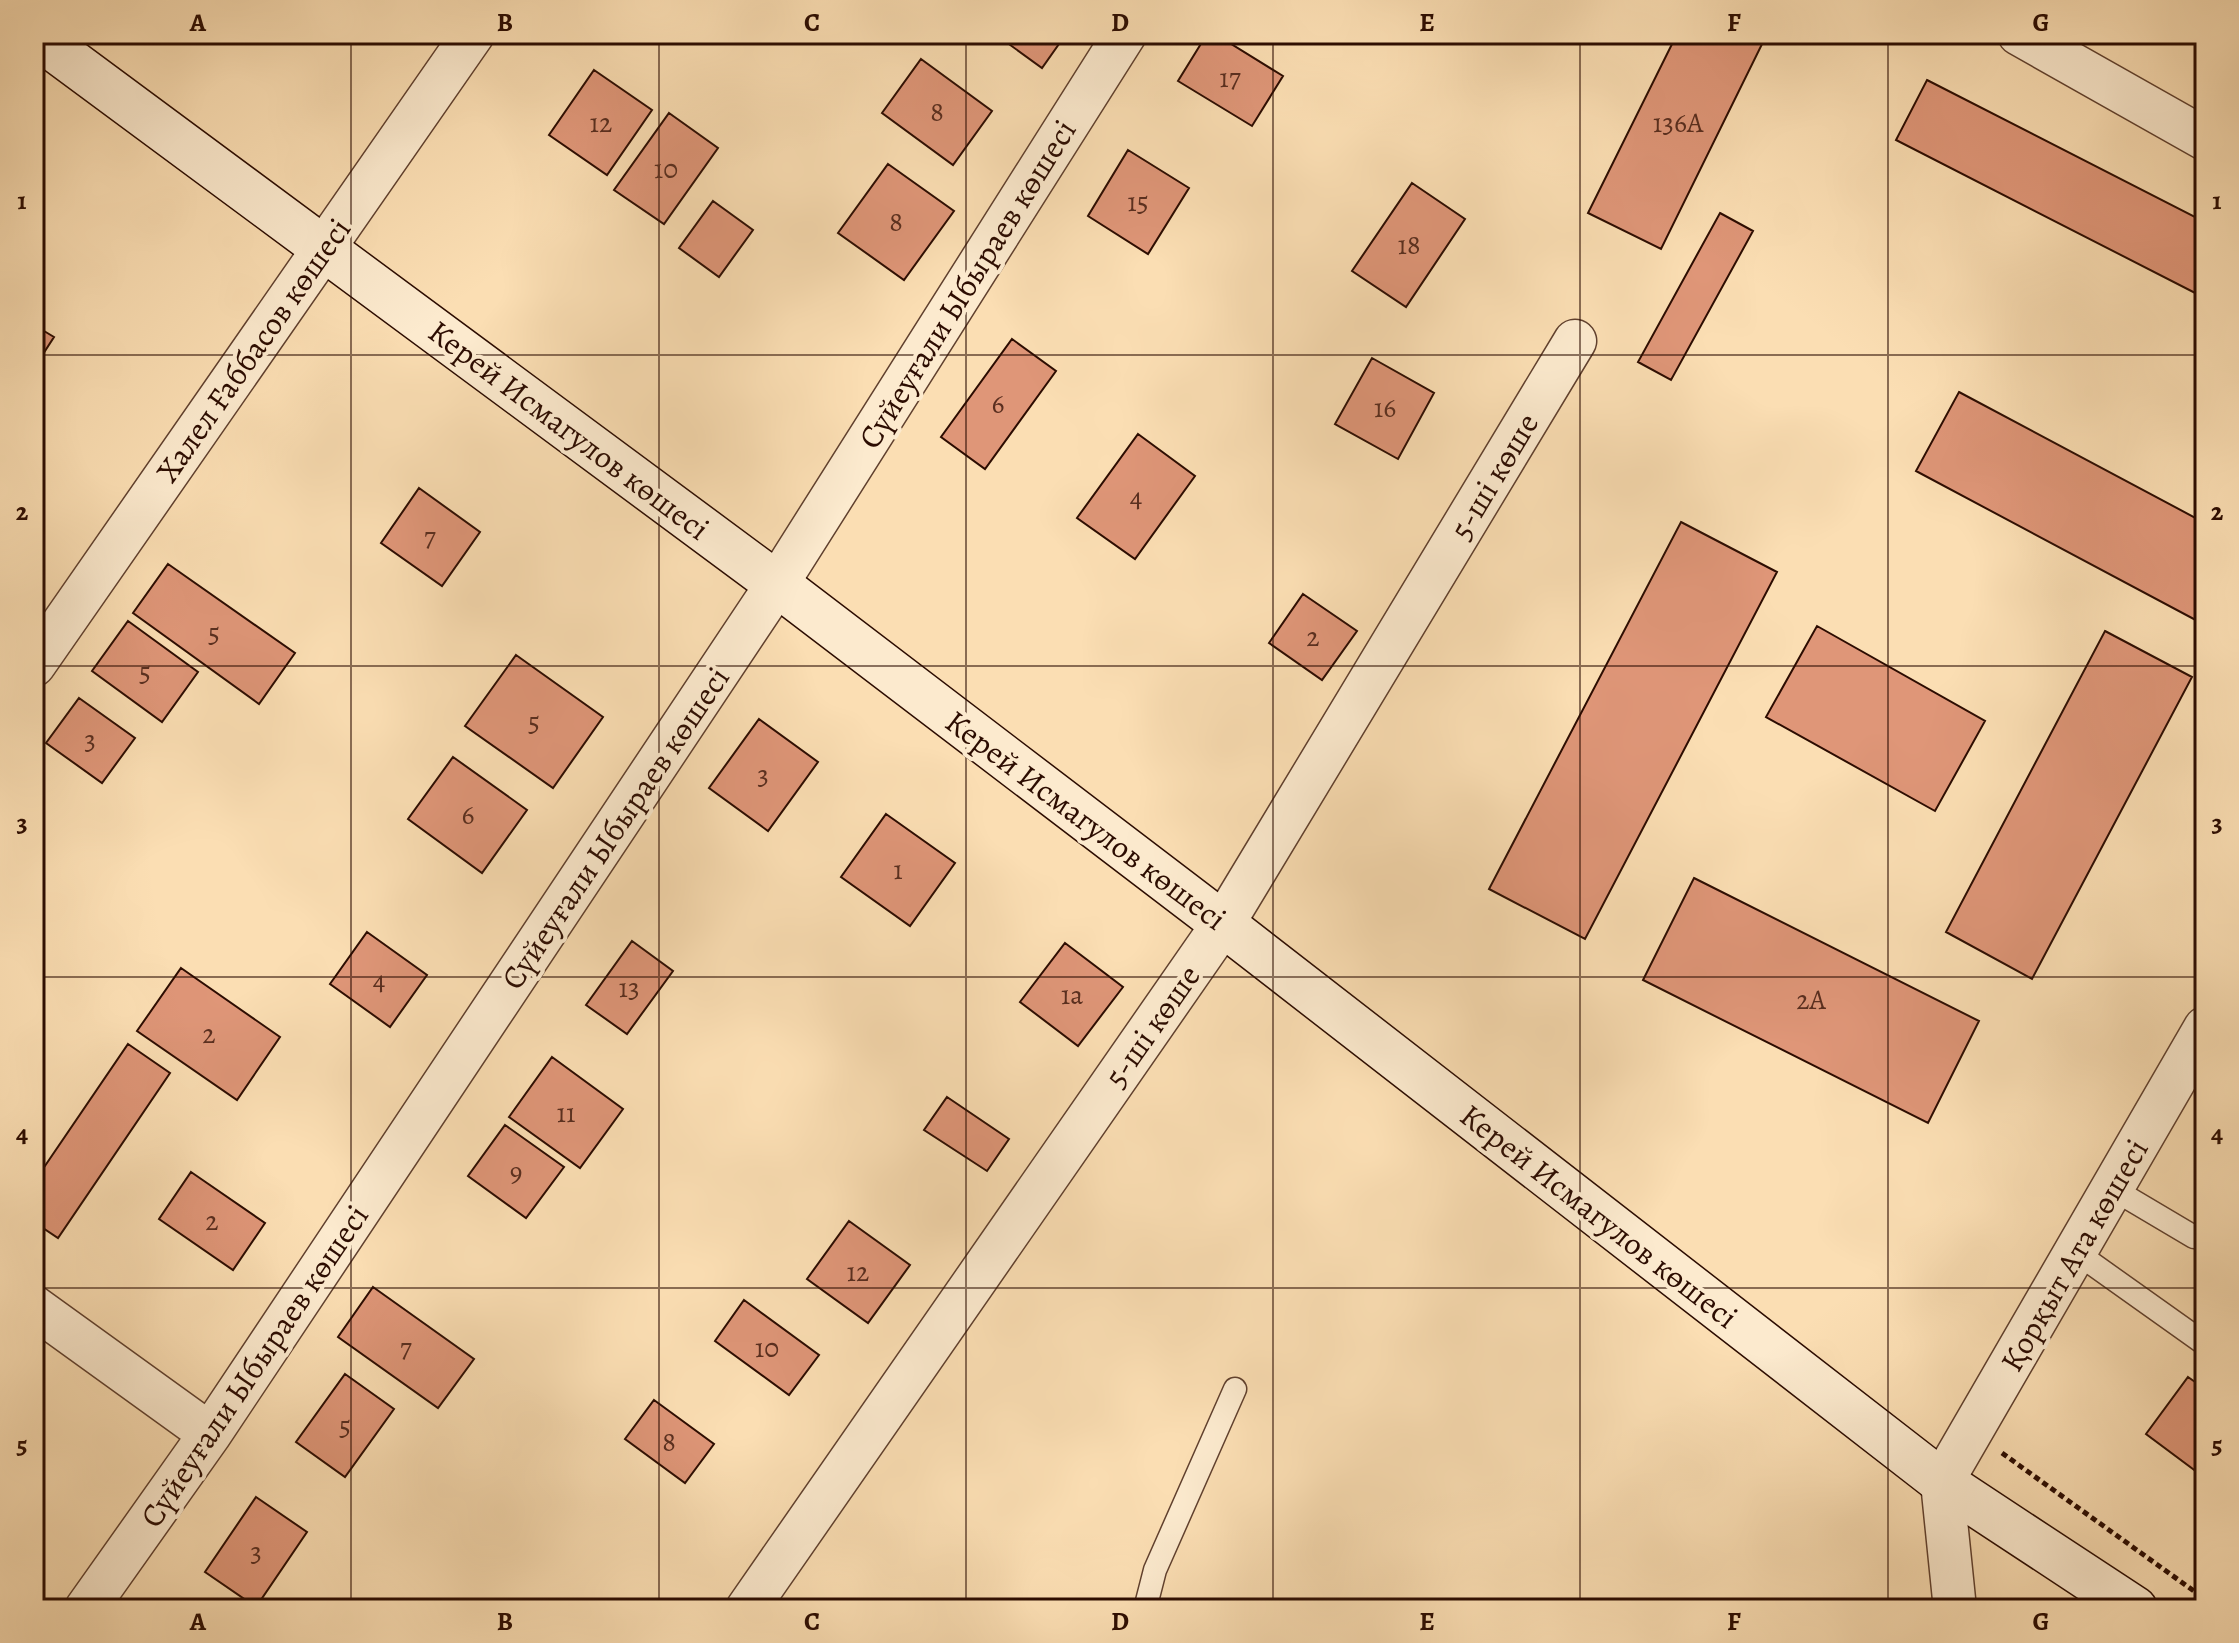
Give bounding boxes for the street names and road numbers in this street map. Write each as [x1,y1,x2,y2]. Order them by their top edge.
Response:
street label: Сүйеуғали Ыбыраев көшесi [848,111,1086,457]
street label: Халел Ғаббасов көшесі [145,209,361,491]
street label: Керей Исмагулов көшесі [419,310,719,550]
street label: 5-шi көше [1439,404,1549,548]
street label: Сүйеуғали Ыбыраев көшесi [490,658,740,998]
street label: Керей Исмагулов көшесі [936,700,1236,940]
street label: 5-шi көше [1094,956,1210,1096]
street label: Керей Исмагулов көшесі [1451,1094,1747,1338]
street label: Қорқыт Ата көшесi [1990,1131,2158,1379]
street label: Сүйеуғали Ыбыраев көшесi [129,1196,379,1536]

